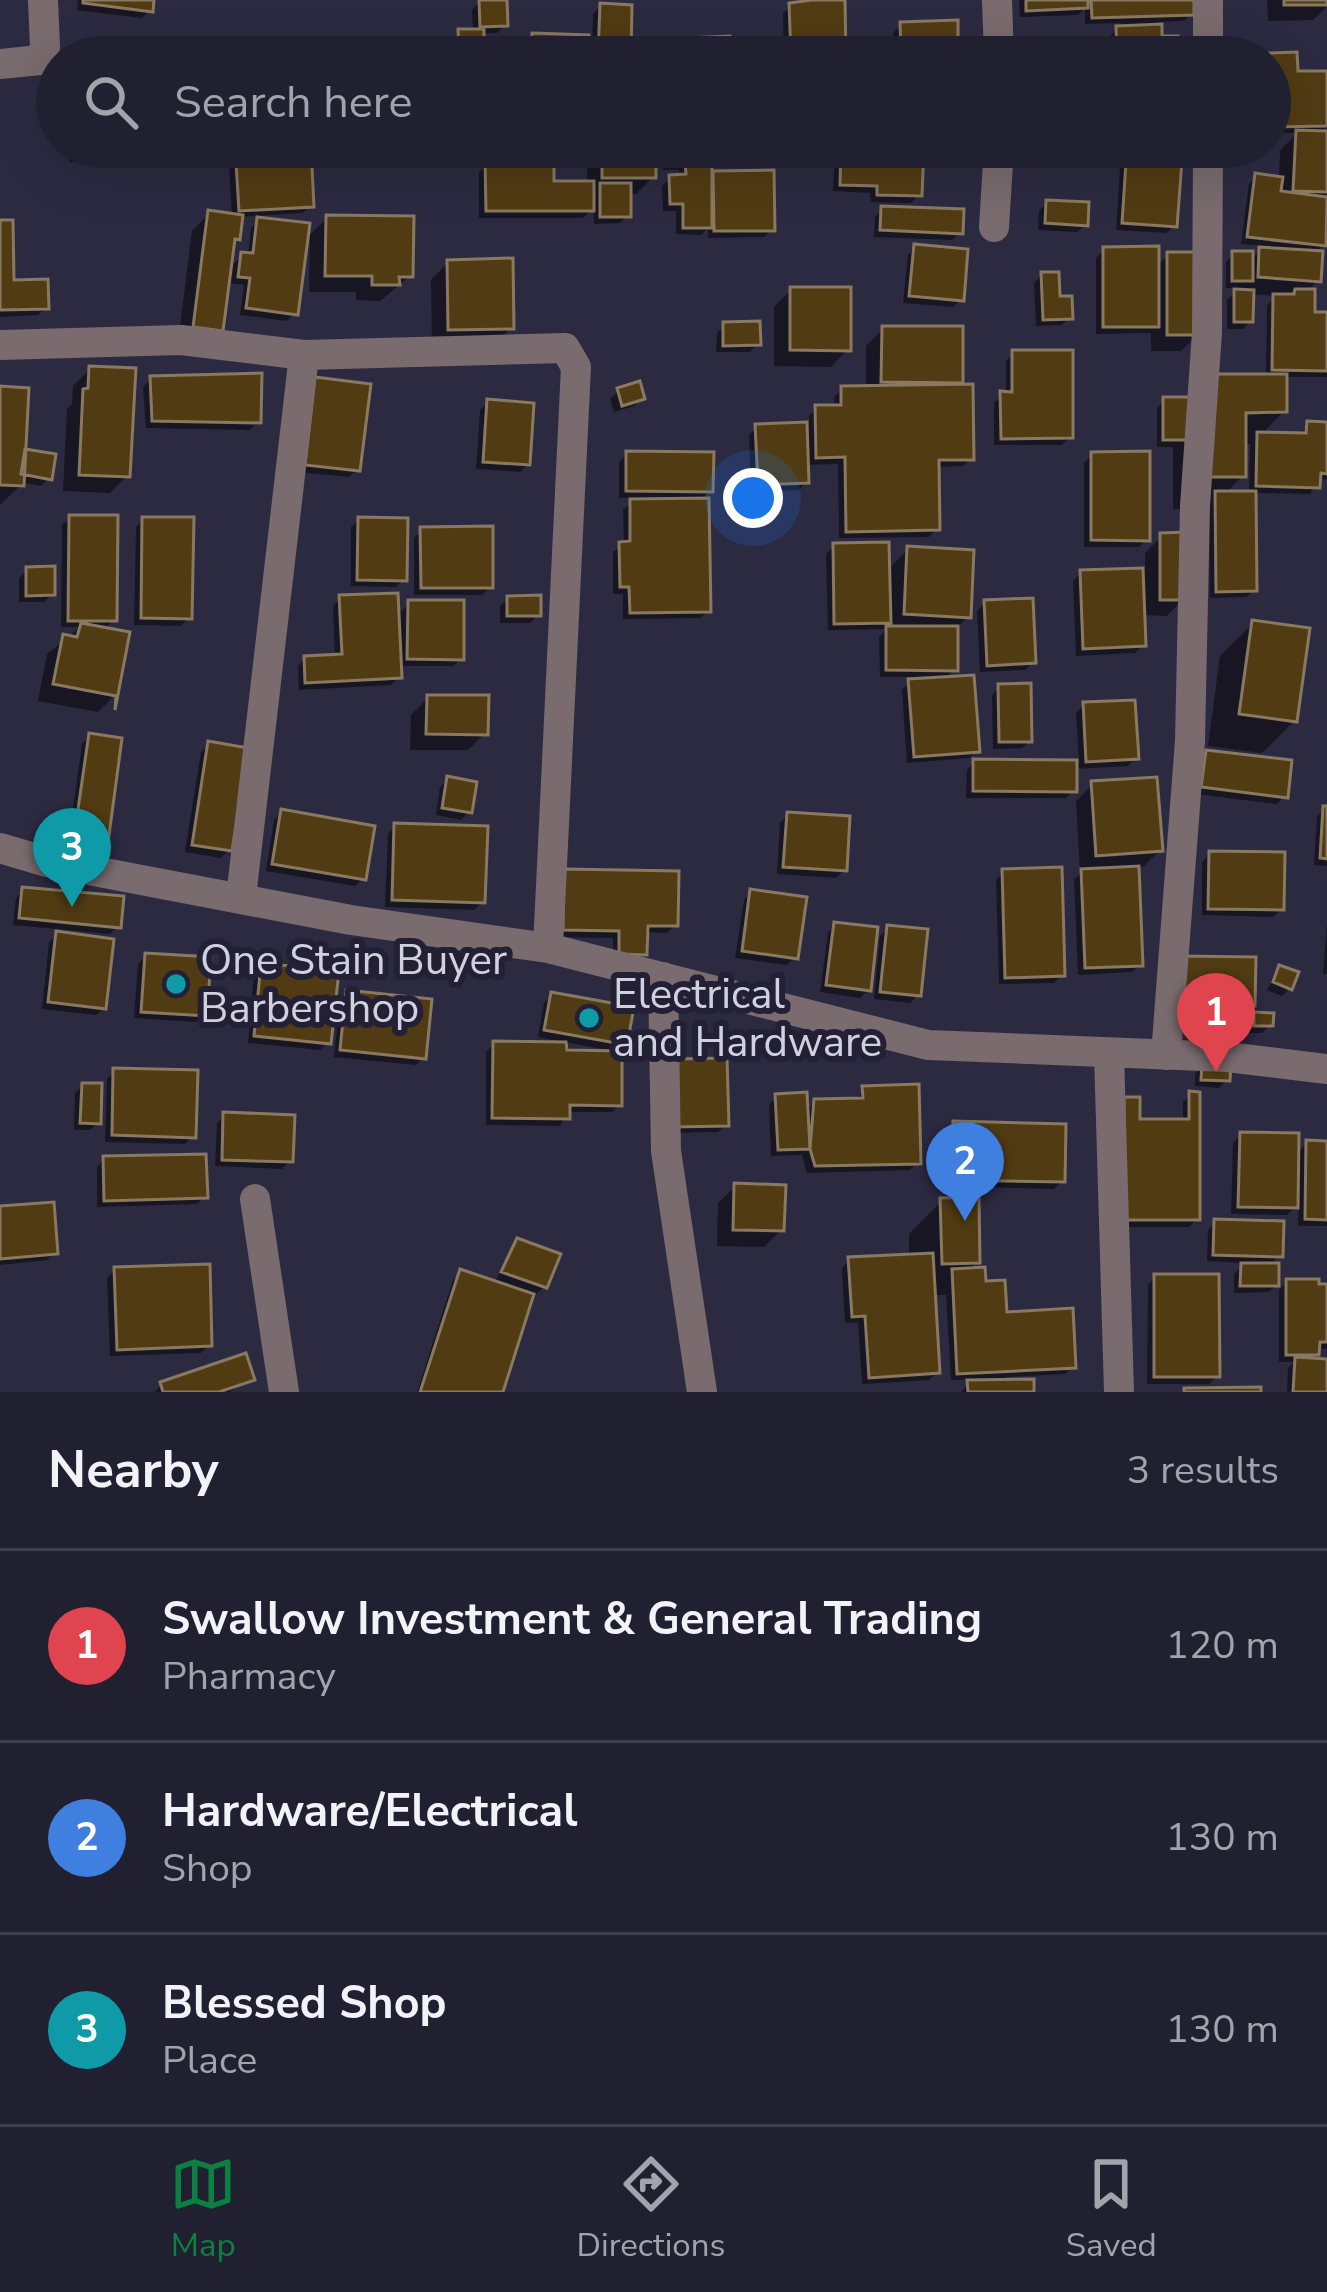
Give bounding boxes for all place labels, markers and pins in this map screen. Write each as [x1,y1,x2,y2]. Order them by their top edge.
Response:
pin: 3 [33,808,111,907]
place label: One Stain Buyer Barbershop [200,932,507,1037]
place label: Electrical and Hardware [613,966,882,1071]
marker: One Stain Buyer Barbershop [163,971,189,997]
pin: 1 [1177,973,1255,1072]
marker: Electrical and Hardware [576,1005,602,1031]
pin: 2 [926,1122,1004,1221]

